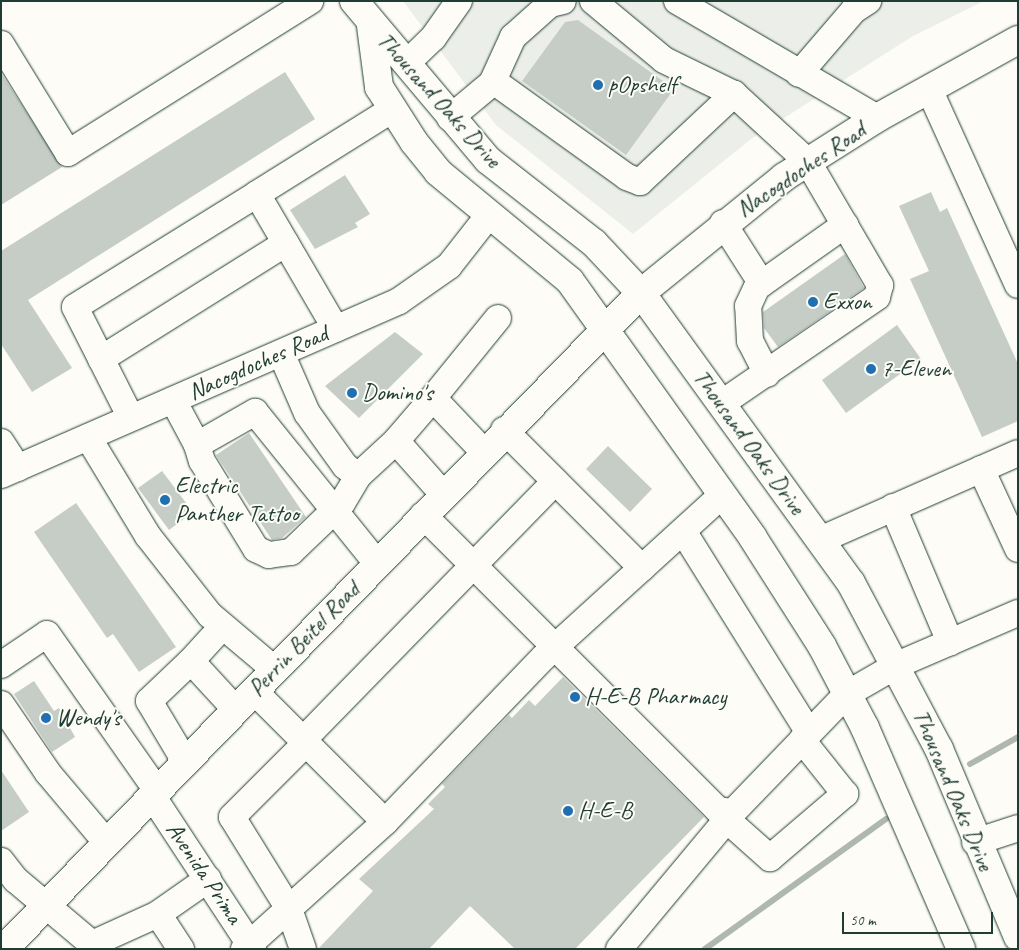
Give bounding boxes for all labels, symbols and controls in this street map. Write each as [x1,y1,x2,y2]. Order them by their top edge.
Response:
street label: Thousand Oaks Drive [371,26,507,174]
place label: pOpshelf [608,71,676,99]
marker: pOpshelf [592,79,604,91]
street label: Nacogdoches Road [731,116,871,224]
place label: Exxon [823,288,872,316]
marker: Exxon [807,296,819,308]
street label: Nacogdoches Road [184,319,332,407]
place label: 7-Eleven [881,355,951,383]
marker: 7-Eleven [865,363,877,375]
street label: Thousand Oaks Drive [687,364,811,520]
place label: Domino's [362,379,433,407]
marker: Domino's [346,387,358,399]
place label: Electric Panther Tattoo [175,472,300,528]
marker: Electric Panther Tattoo [159,494,171,506]
street label: Perrin Beitel Road [242,576,366,702]
place label: H-E-B Pharmacy [585,683,727,711]
marker: H-E-B Pharmacy [569,691,581,703]
place label: Wendy's [56,704,121,732]
street label: Thousand Oaks Drive [906,705,1000,875]
marker: Wendy's [40,712,52,724]
place label: H-E-B [578,797,632,825]
marker: H-E-B [562,805,574,817]
street label: Avenida Prima [159,817,249,929]
scale bar [844,902,995,934]
text: 50 m [850,911,876,930]

